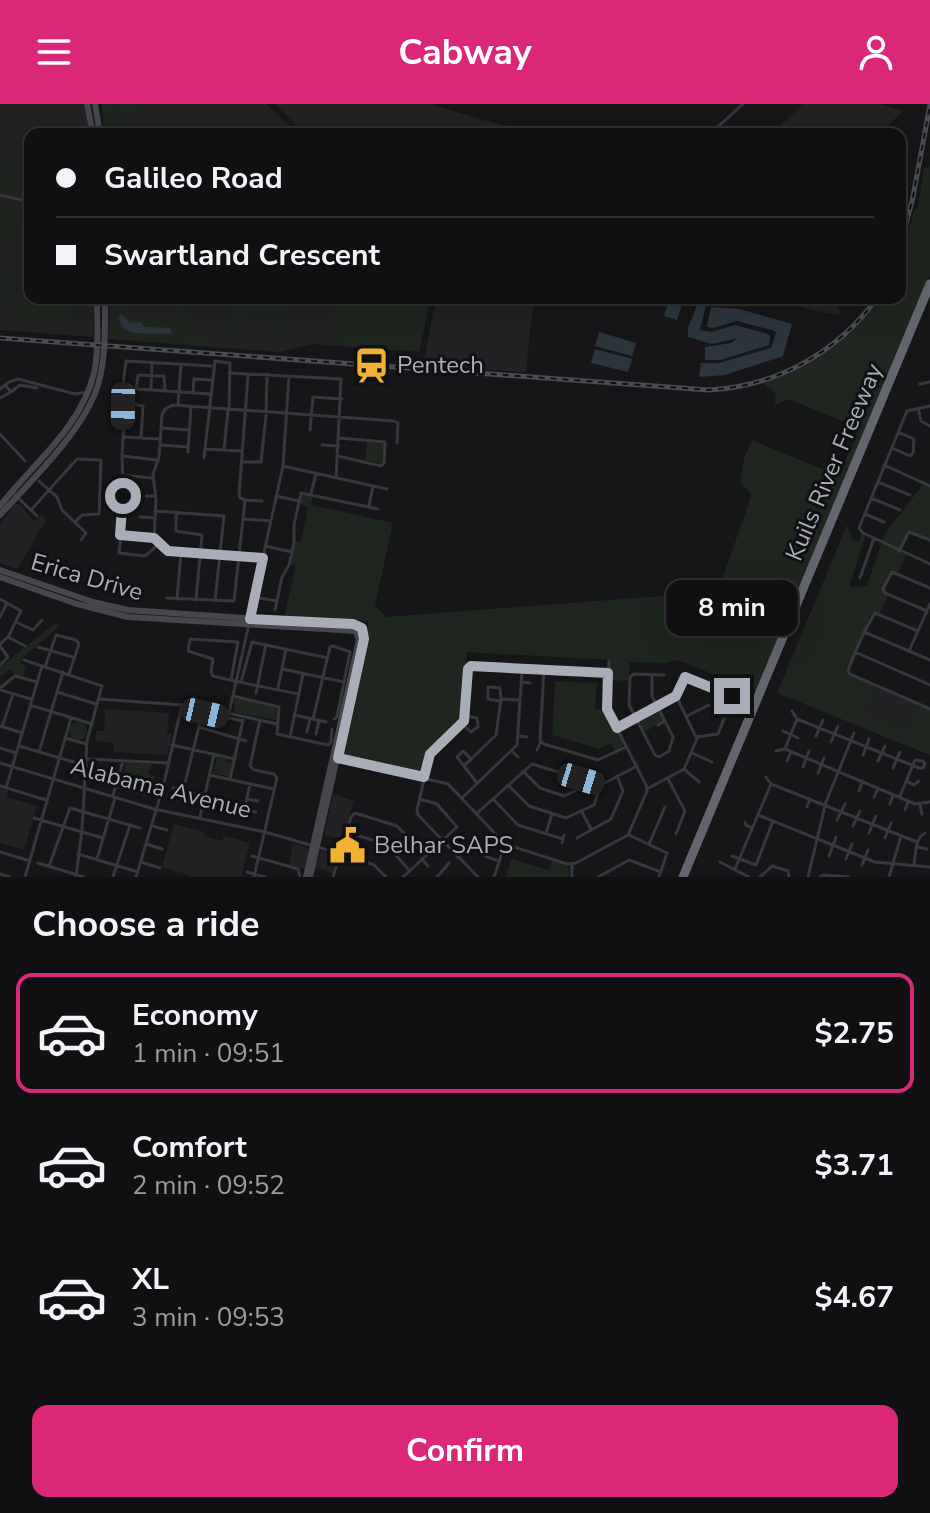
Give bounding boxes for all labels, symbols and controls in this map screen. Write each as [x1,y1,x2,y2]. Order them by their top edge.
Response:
text: Cabway [398,28,532,77]
icon: menu [32,30,76,74]
icon: person [854,30,898,74]
text: Galileo Road [104,158,283,199]
text: Swartland Crescent [104,235,380,276]
station icon: Pentech [352,346,390,384]
place label: Pentech [397,349,484,381]
street label: Kuils River Freeway [778,358,890,566]
car [111,382,135,430]
route start [105,478,141,514]
street label: Erica Drive [27,546,147,608]
callout: 8 min [666,580,798,636]
text: 8 min [698,590,766,625]
route end [714,678,750,714]
car [179,696,231,730]
street label: Alabama Avenue [67,750,255,826]
car [555,761,607,797]
public building icon: Belhar SAPS [329,826,367,864]
place label: Belhar SAPS [374,829,513,861]
text: Choose a ride [32,900,260,949]
text: Economy [132,995,258,1036]
icon: car [36,997,108,1069]
text: $2.75 [815,1013,894,1054]
text: 1 min · 09:51 [132,1036,285,1071]
text: Comfort [132,1127,247,1168]
icon: car [36,1129,108,1201]
text: $3.71 [815,1145,894,1186]
text: 2 min · 09:52 [132,1168,285,1203]
text: XL [132,1259,169,1300]
icon: car [36,1261,108,1333]
text: $4.67 [815,1277,894,1318]
text: 3 min · 09:53 [132,1300,285,1335]
button: Confirm [32,1405,898,1497]

